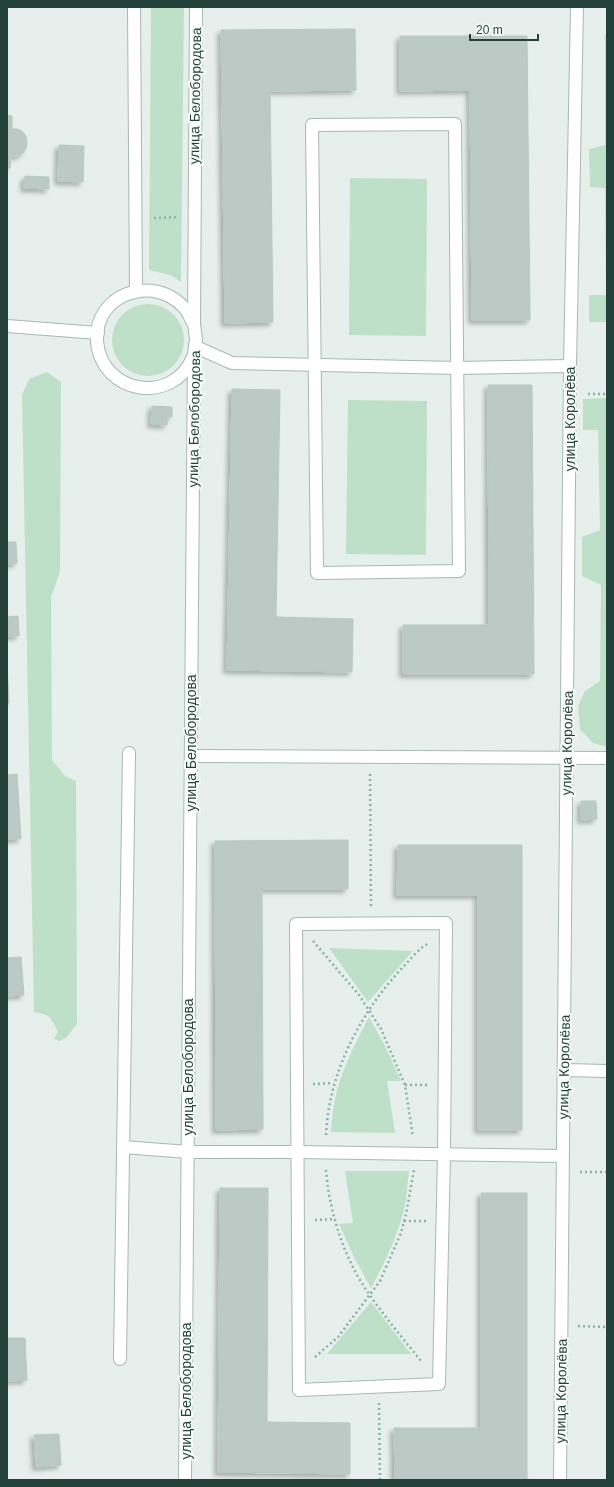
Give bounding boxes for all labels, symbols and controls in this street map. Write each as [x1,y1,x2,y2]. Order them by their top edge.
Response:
scale bar [470,16,538,42]
text: 20 m [476,23,503,37]
street label: улица Белобородова [186,27,204,165]
street label: улица Белобородова [185,350,203,488]
street label: улица Королёва [562,366,578,471]
street label: улица Белобородова [183,674,199,812]
street label: улица Королёва [558,690,576,795]
street label: улица Белобородова [180,998,196,1136]
street label: улица Королёва [555,1014,573,1119]
street label: улица Белобородова [178,1322,194,1460]
street label: улица Королёва [552,1338,570,1443]

